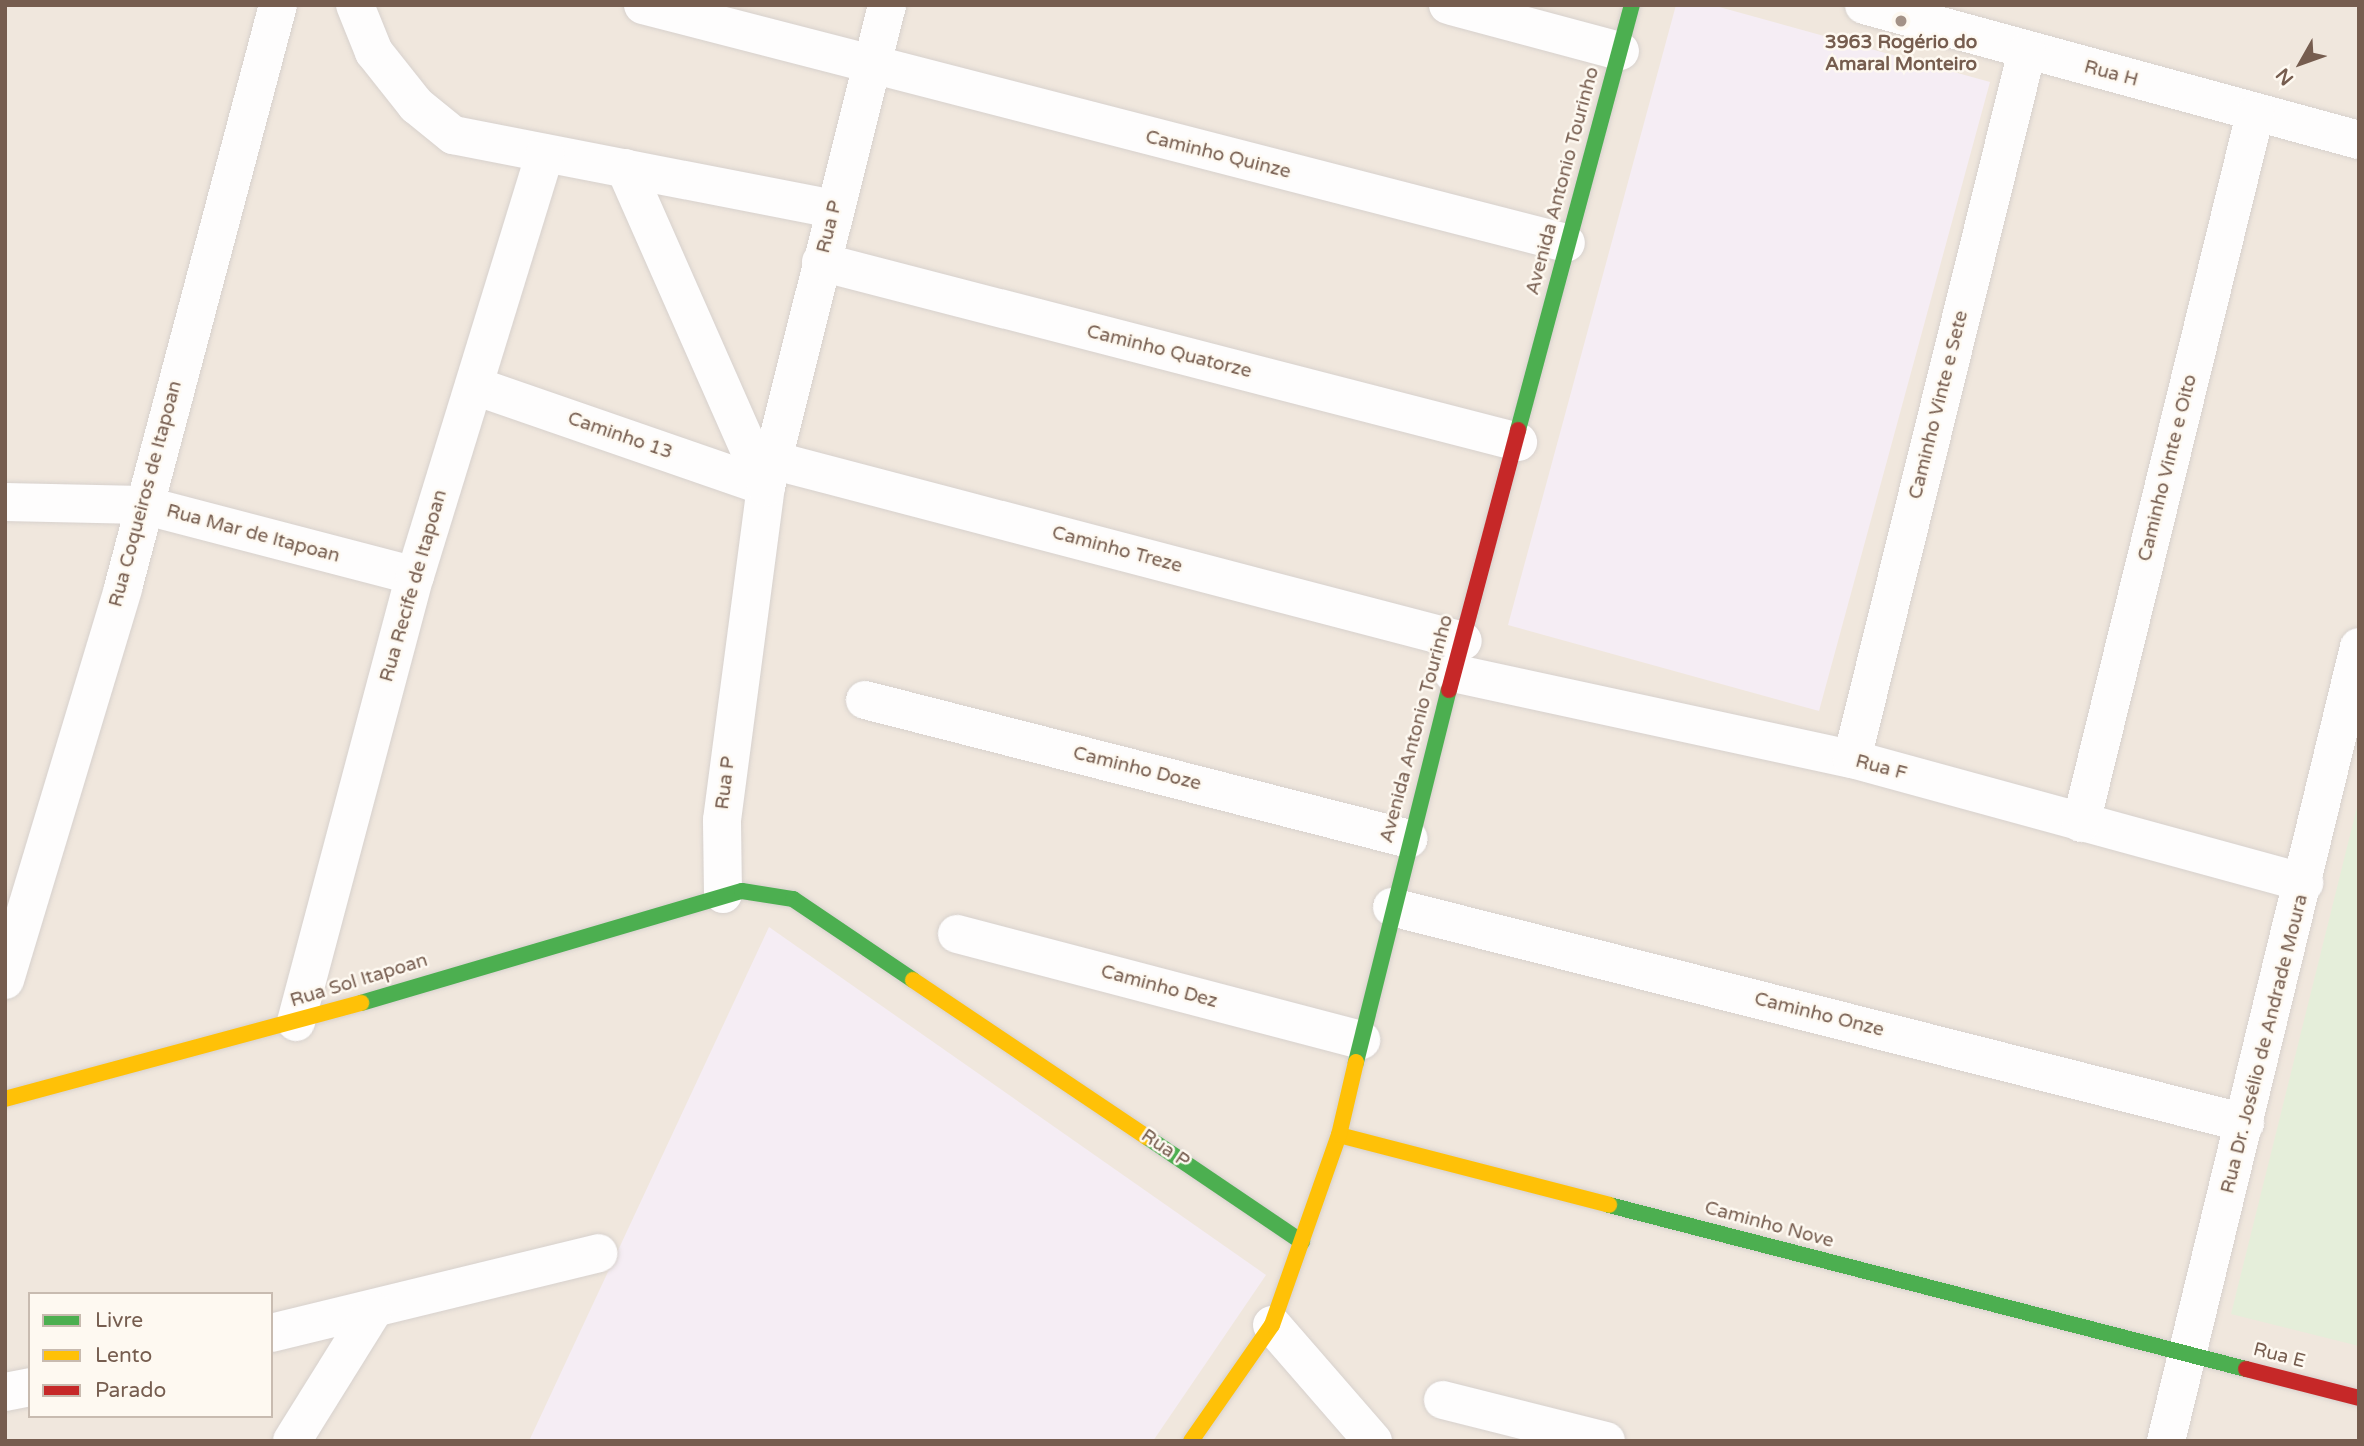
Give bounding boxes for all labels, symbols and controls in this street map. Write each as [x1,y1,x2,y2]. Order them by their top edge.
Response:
marker: 3963 Rogério do Amaral Monteiro [1893,13,1909,29]
north arrow [2266,28,2336,98]
place label: 3963 Rogério do Amaral Monteiro [1825,32,1977,76]
street label: Rua H [2081,56,2141,92]
street label: Avenida Antonio Tourinho [1522,64,1604,298]
text: N [2272,64,2298,89]
street label: Caminho Quinze [1143,126,1293,184]
street label: Rua P [812,198,848,256]
street label: Caminho Vinte e Sete [1905,308,1973,502]
street label: Caminho Quatorze [1084,320,1254,384]
street label: Caminho Vinte e Oito [2134,372,2202,564]
street label: Rua Coqueiros de Itapoan [105,378,187,610]
street label: Caminho 13 [564,407,676,465]
street label: Rua Recife de Itapoan [376,487,452,685]
street label: Rua Mar de Itapoan [164,500,342,568]
street label: Caminho Treze [1049,522,1185,578]
street label: Avenida Antonio Tourinho [1376,612,1458,846]
street label: Caminho Doze [1071,742,1203,796]
street label: Rua F [1853,750,1909,786]
street label: Rua P [711,755,741,811]
street label: Rua Dr. Josélio de Andrade Moura [2217,892,2313,1196]
street label: Rua Sol Itapoan [287,949,431,1013]
street label: Caminho Dez [1098,960,1220,1014]
street label: Caminho Onze [1752,988,1886,1042]
street label: Rua P [1136,1125,1194,1173]
street label: Caminho Nove [1702,1197,1836,1253]
legend [28,1292,273,1418]
text: Livre [95,1308,143,1333]
street label: Rua E [2251,1339,2307,1373]
text: Lento [95,1343,152,1368]
text: Parado [95,1378,166,1403]

